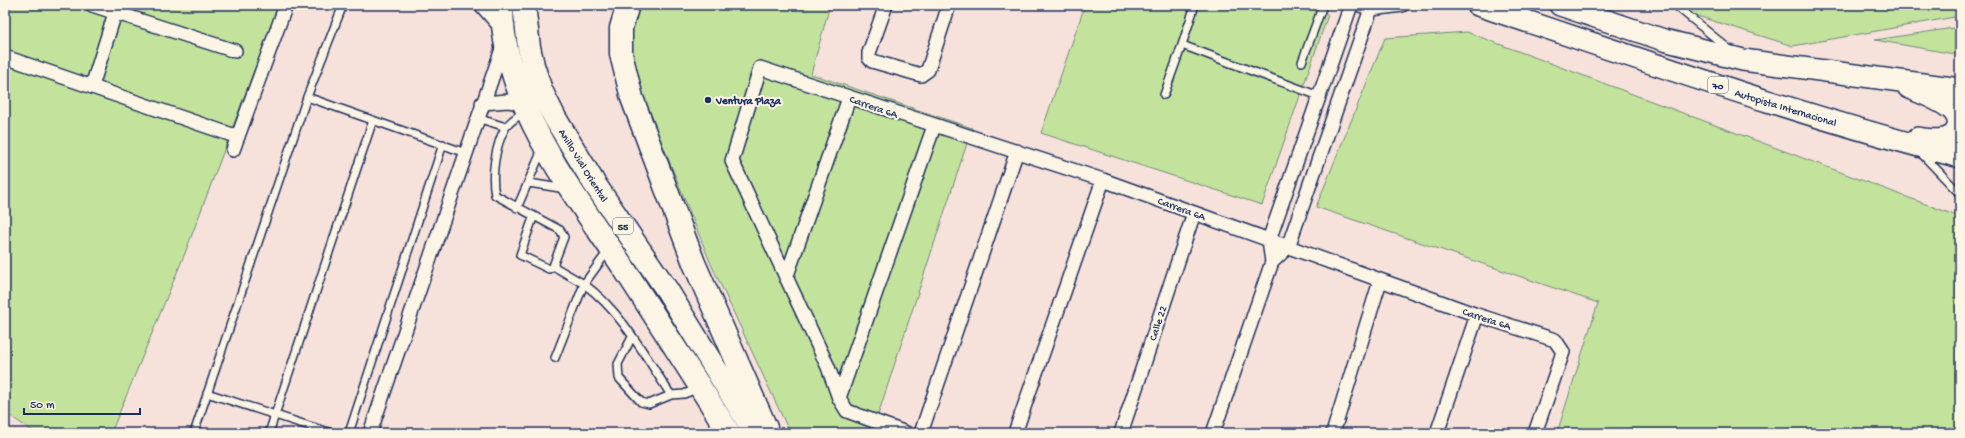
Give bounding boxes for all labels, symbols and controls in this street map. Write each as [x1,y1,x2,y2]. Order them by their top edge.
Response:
road number: 70 [1708,77,1728,93]
street label: Autopista Internacional [1733,88,1838,130]
street label: Carrera 6A [848,94,900,122]
marker: Ventura Plaza [703,95,713,105]
place label: Ventura Plaza [715,95,782,108]
street label: Anillo Vial Oriental [555,127,610,205]
street label: Carrera 6A [1156,196,1207,224]
road number: 55 [613,218,633,234]
street label: Calle 22 [1148,304,1170,343]
street label: Carrera 6A [1461,306,1513,334]
scale bar [24,390,140,416]
text: 50 m [30,399,55,413]

